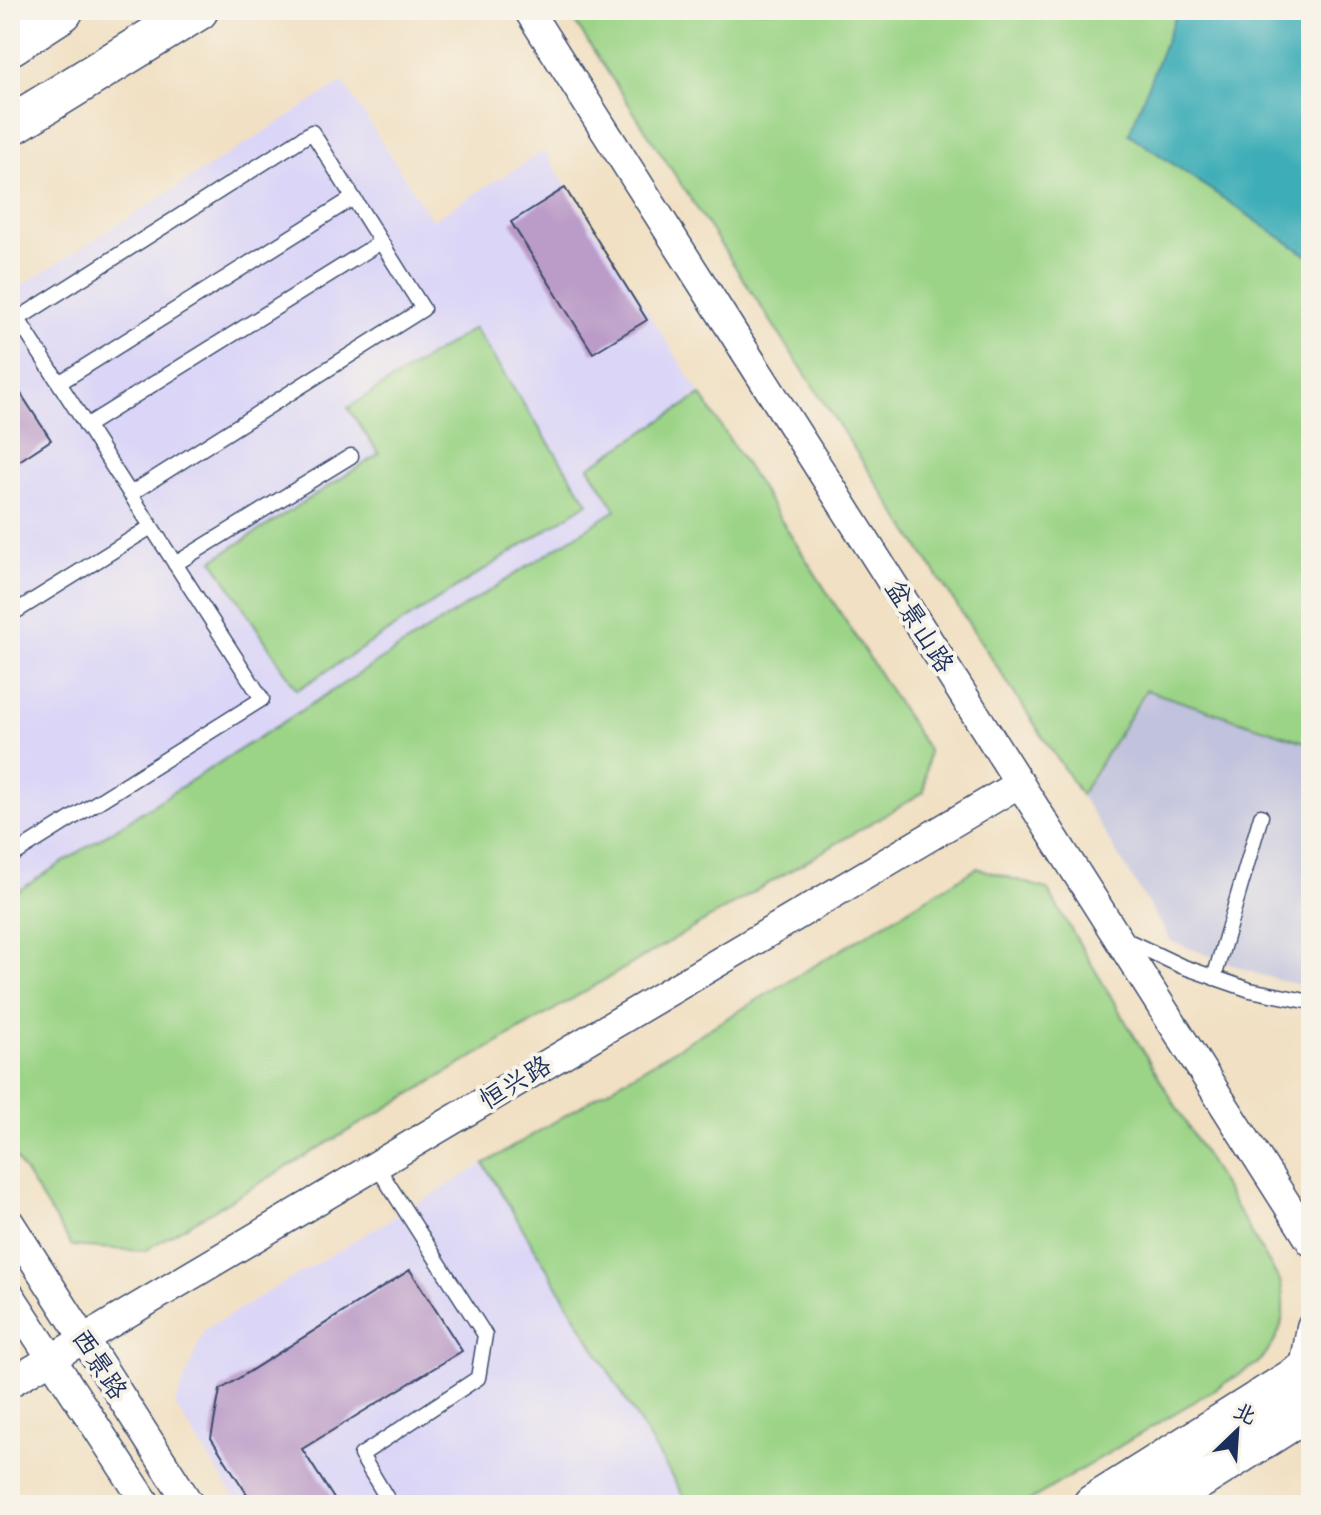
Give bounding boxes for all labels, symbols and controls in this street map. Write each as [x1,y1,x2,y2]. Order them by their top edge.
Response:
street label: 盆景山路 [873,570,967,682]
street label: 恒兴路 [470,1042,560,1122]
street label: 西景路 [59,1319,141,1409]
north arrow [1197,1391,1277,1471]
text: 北 [1227,1391,1263,1436]

